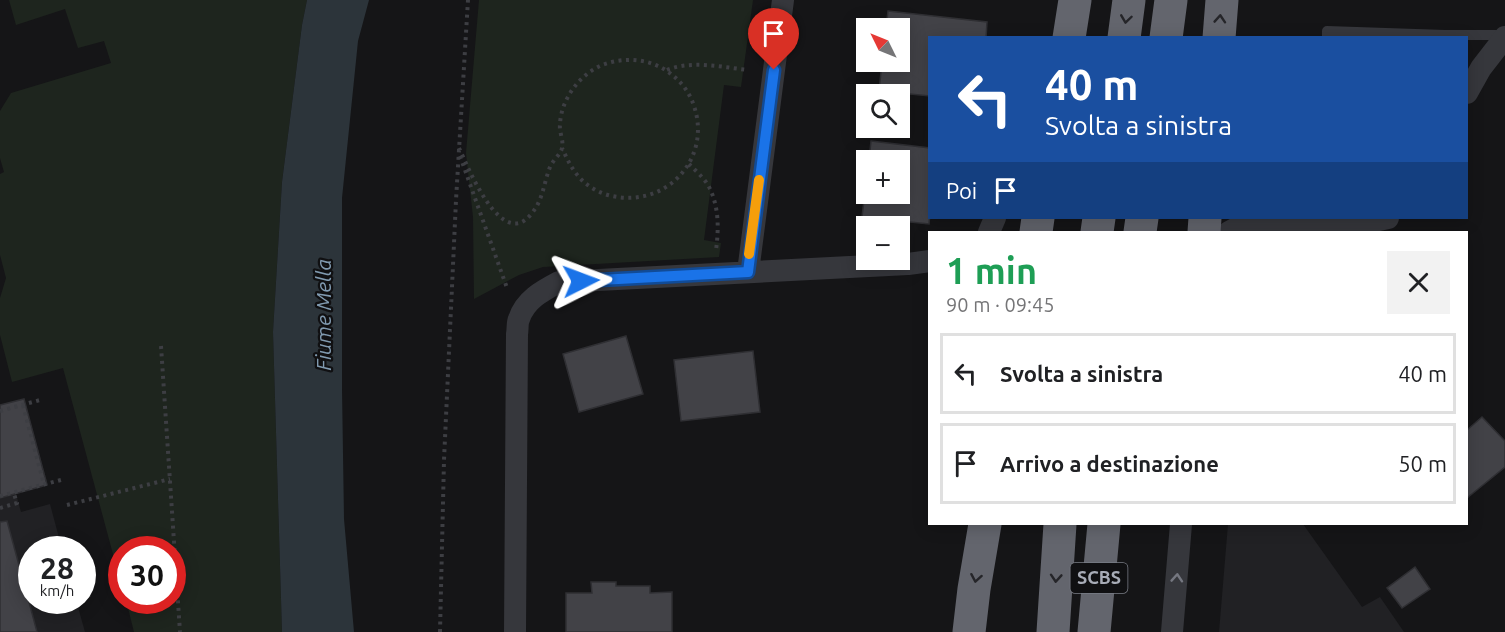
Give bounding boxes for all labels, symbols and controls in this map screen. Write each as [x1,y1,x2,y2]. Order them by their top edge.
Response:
pin [748,8,799,70]
one-way arrow [1121,14,1133,23]
one-way arrow [1214,14,1227,23]
icon: arrive [757,17,790,50]
north arrow [856,18,910,72]
map controls [856,18,910,270]
icon: left [946,60,1024,138]
text: 40 m [1045,61,1139,108]
button: search [856,84,910,138]
text: Svolta a sinistra [1045,110,1232,140]
button: + [856,150,910,204]
icon: arrive [989,174,1022,207]
text: Poi [946,178,977,203]
button: − [856,216,910,270]
position arrow [549,249,613,313]
text: 1 min [946,250,1037,291]
button: close [1387,251,1450,314]
water label: Fiume Mella [311,259,335,371]
text: 90 m · 09:45 [946,293,1055,316]
icon: left [949,357,982,390]
text: Svolta a sinistra [1000,361,1163,386]
text: 40 m [1398,361,1447,386]
icon: arrive [949,447,982,480]
text: Arrivo a destinazione [1000,451,1219,476]
text: 50 m [1398,451,1447,476]
speed limit sign: 30 [108,536,186,614]
text: 28 [40,551,74,585]
road number: SCBS [1070,563,1128,593]
one-way arrow [970,572,983,582]
one-way arrow [1050,573,1063,582]
one-way arrow [1170,573,1183,582]
text: km/h [40,582,74,599]

